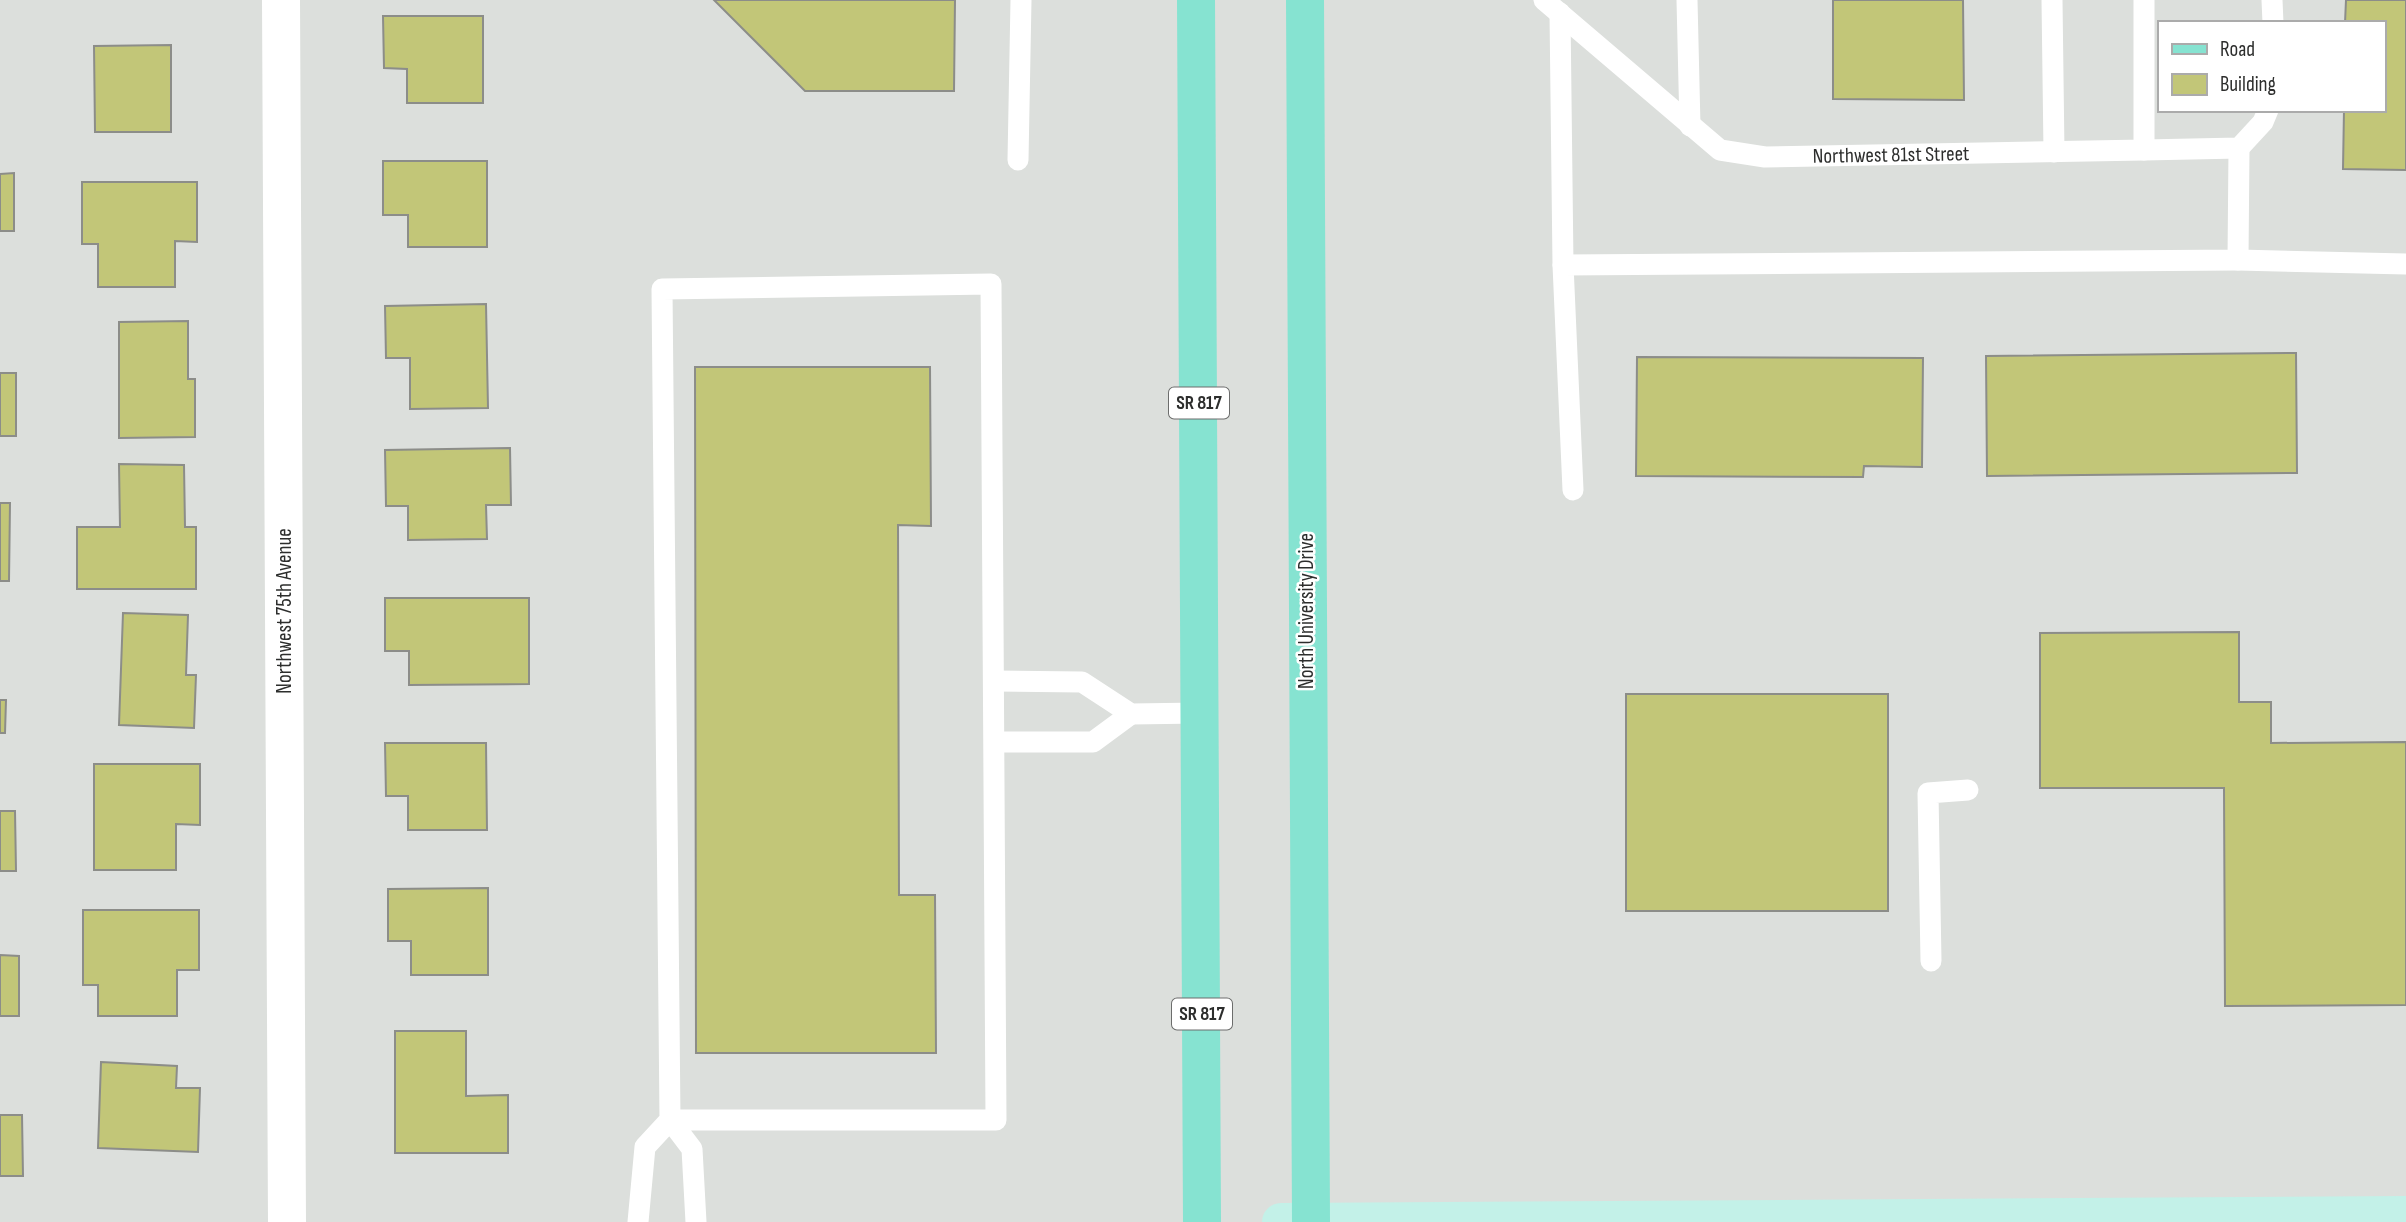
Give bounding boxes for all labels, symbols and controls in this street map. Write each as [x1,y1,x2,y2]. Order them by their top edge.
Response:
legend [2158,21,2385,112]
text: Road [2220,37,2255,62]
text: Building [2220,72,2276,97]
street label: Northwest 81st Street [1812,141,1970,169]
road number: SR 817 [1169,388,1229,418]
street label: Northwest 75th Avenue [272,528,297,694]
street label: North University Drive [1294,533,1319,689]
road number: SR 817 [1172,998,1232,1030]

